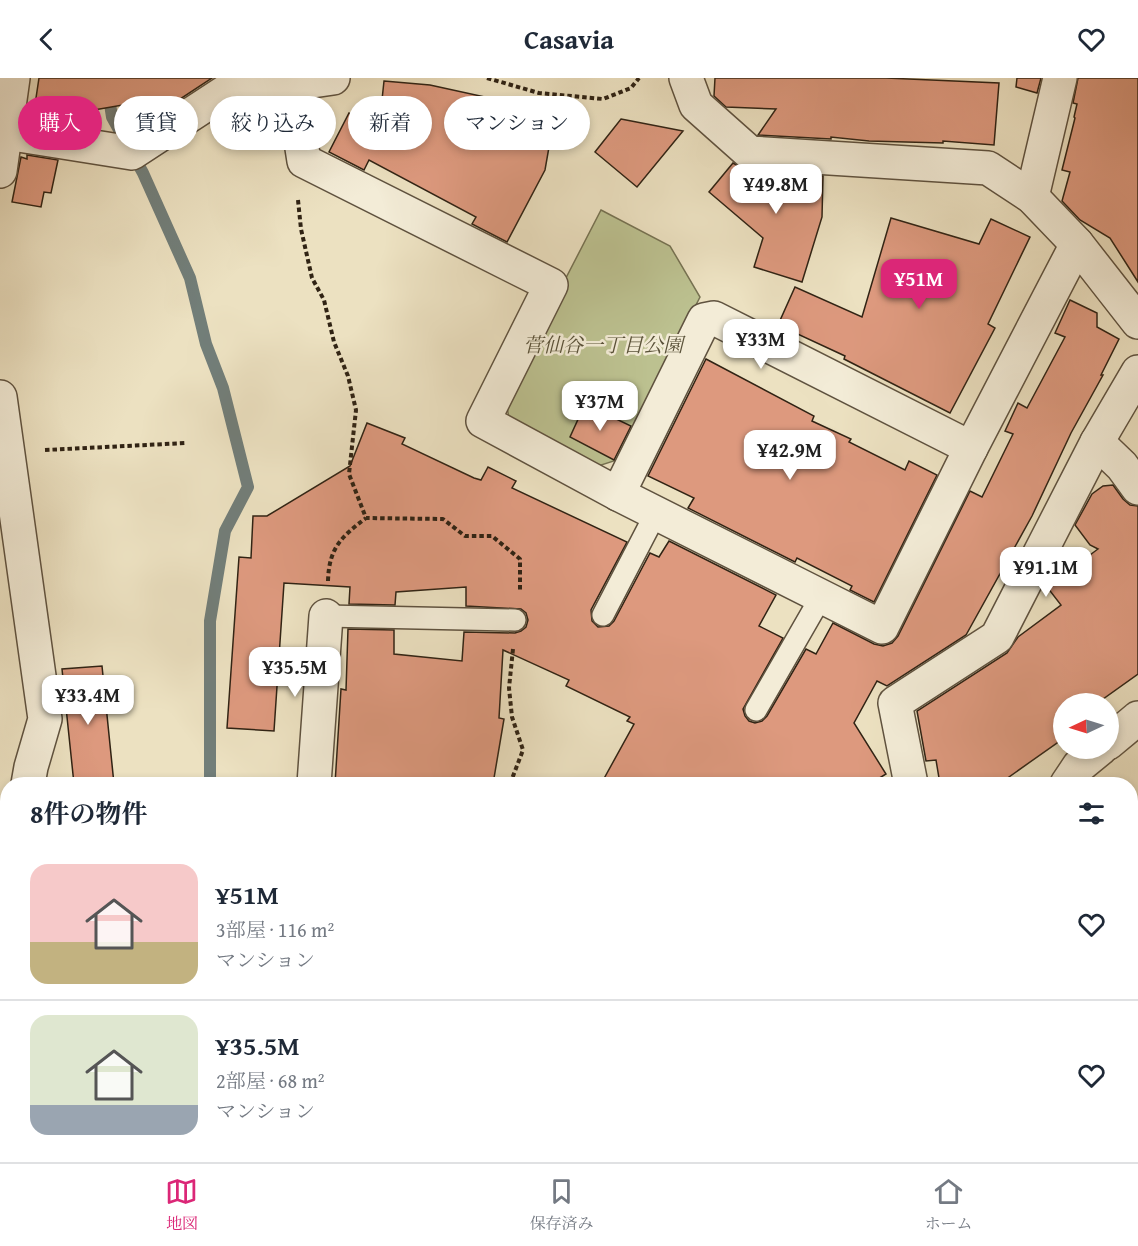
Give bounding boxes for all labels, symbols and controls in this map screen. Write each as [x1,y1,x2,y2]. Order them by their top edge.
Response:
text: Casavia [524,19,614,59]
icon: back [30,23,63,56]
icon: heart [1075,23,1108,56]
chip: 購入 [18,96,102,150]
chip: 賃貸 [114,96,198,150]
chip: 絞り込み [210,96,336,150]
chip: 新着 [348,96,432,150]
chip: マンション [444,96,590,150]
pin: ¥49.8M [727,164,825,215]
text: ¥49.8M [744,169,808,198]
pin: ¥51M [883,259,955,310]
text: ¥51M [895,264,943,293]
pin: ¥33M [725,319,797,370]
text: ¥33M [737,324,785,353]
park label: 菅仙谷一丁目公園 [523,330,686,359]
pin: ¥37M [564,381,636,432]
text: ¥37M [576,386,624,415]
pin: ¥42.9M [741,430,839,481]
text: ¥42.9M [758,435,822,464]
pin: ¥91.1M [997,547,1095,598]
text: ¥91.1M [1014,552,1078,581]
pin: ¥35.5M [246,647,344,698]
text: ¥35.5M [263,652,327,681]
pin: ¥33.4M [39,675,137,726]
text: ¥33.4M [56,680,120,709]
north arrow [1053,693,1119,759]
map controls [1053,693,1119,759]
text: 8件の物件 [30,794,147,833]
icon: filters [1075,797,1108,830]
text: ¥51M [216,875,279,914]
icon: home [78,888,150,960]
icon: heart [1075,908,1108,941]
text: 3部屋 · 116 m² [216,915,334,944]
text: マンション [216,945,315,974]
text: ¥35.5M [216,1026,300,1065]
icon: home [78,1039,150,1111]
icon: heart [1075,1059,1108,1092]
text: 2部屋 · 68 m² [216,1066,325,1095]
text: マンション [216,1096,315,1125]
tab: 地図 [165,1175,198,1235]
tab: 保存済み [529,1175,593,1235]
tab: ホーム [924,1175,972,1235]

